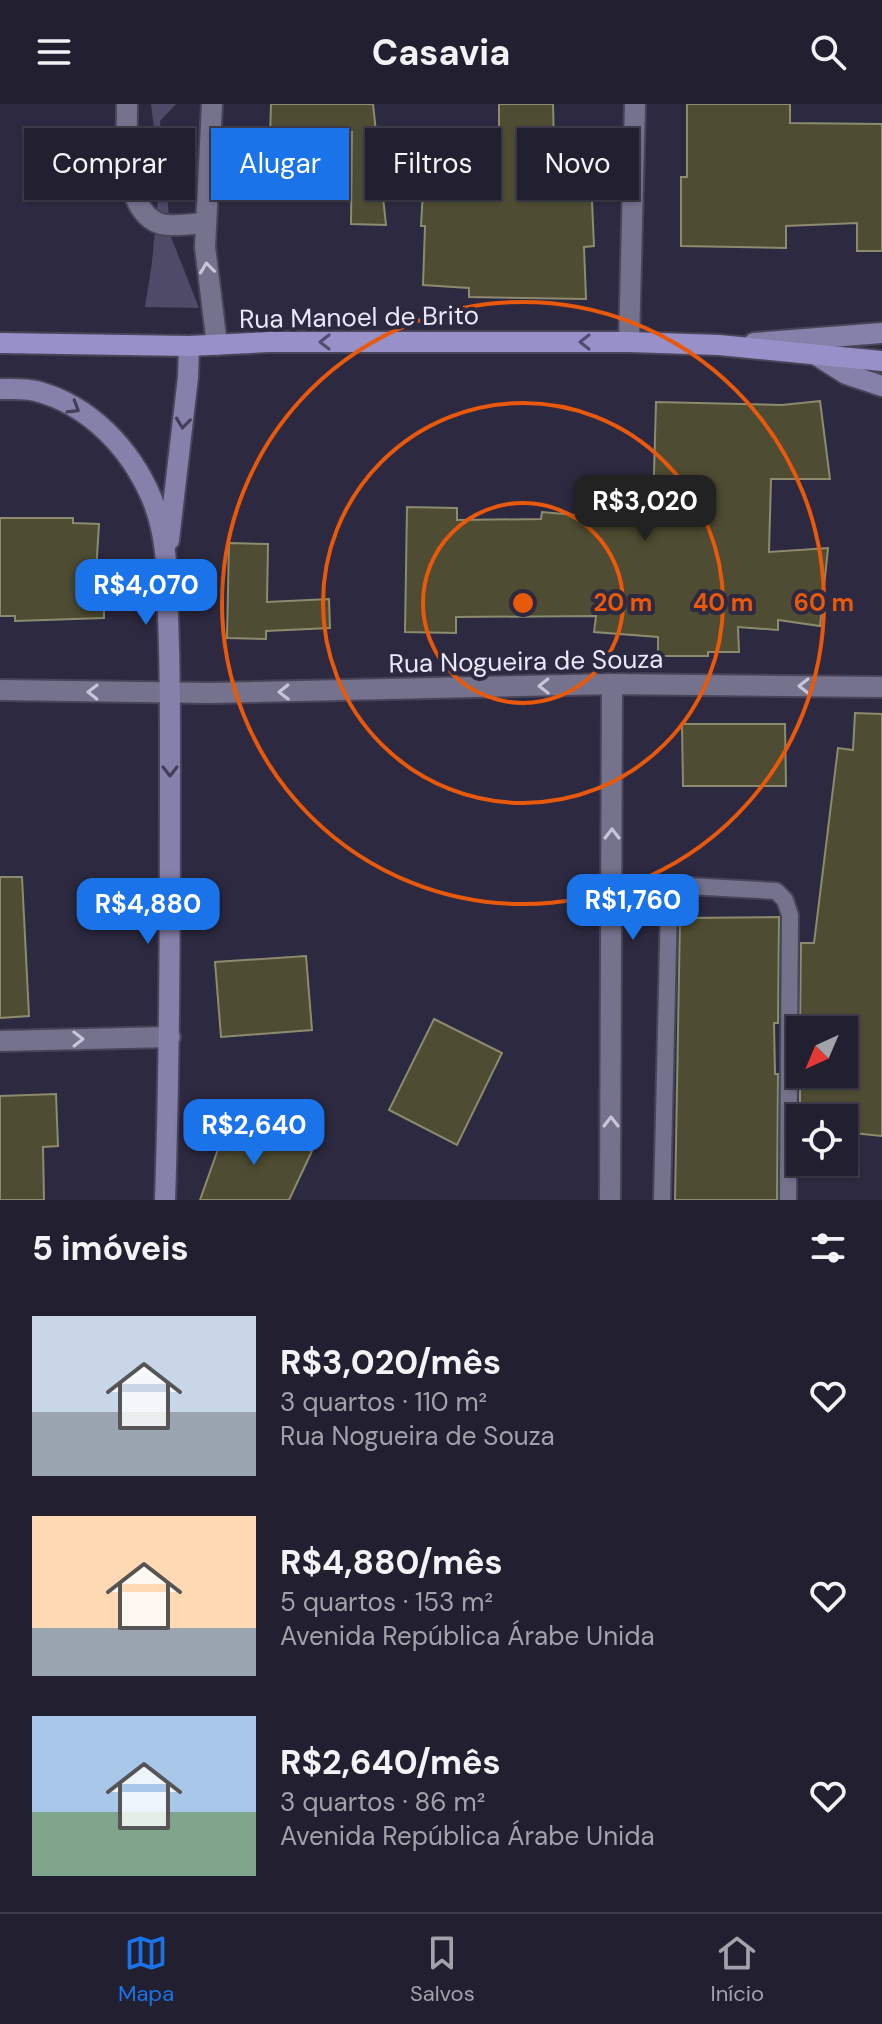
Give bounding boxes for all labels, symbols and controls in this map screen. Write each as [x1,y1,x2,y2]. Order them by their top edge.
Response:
text: Casavia [372,29,510,76]
icon: menu [32,30,76,74]
icon: search [806,30,850,74]
chip: Comprar [24,128,195,200]
chip: Alugar [211,128,349,200]
chip: Filtros [365,128,501,200]
chip: Novo [517,128,639,200]
one-way arrow [199,261,216,274]
street label: Rua Manoel de Brito [239,298,479,336]
one-way arrow [318,333,331,351]
one-way arrow [578,333,591,351]
one-way arrow [65,399,80,414]
one-way arrow [174,417,191,430]
pin: R$3,020 [571,475,719,543]
text: R$3,020 [592,484,698,518]
pin: R$4,070 [72,559,220,627]
text: R$4,070 [93,568,199,602]
text: 20 m [594,587,652,618]
text: 40 m [693,587,753,618]
text: 60 m [794,587,854,618]
centre of rings [509,589,537,617]
street label: Rua Nogueira de Souza [388,642,664,680]
one-way arrow [537,677,550,695]
one-way arrow [797,677,810,695]
one-way arrow [86,683,98,701]
one-way arrow [277,683,290,700]
one-way arrow [161,765,179,778]
one-way arrow [603,827,621,840]
pin: R$1,760 [559,874,707,942]
pin: R$4,880 [74,878,222,946]
text: R$1,760 [585,883,681,917]
text: R$4,880 [95,887,201,921]
north arrow [786,1016,858,1088]
map controls [786,1016,858,1176]
one-way arrow [72,1030,85,1048]
pin: R$2,640 [180,1099,328,1167]
button: locate [786,1104,858,1176]
text: R$2,640 [201,1108,307,1142]
one-way arrow [602,1115,619,1128]
text: 5 imóveis [32,1226,189,1271]
icon: filters [806,1226,850,1270]
text: R$3,020/mês [280,1340,501,1385]
icon: home [96,1348,192,1444]
icon: heart [806,1374,850,1418]
text: 3 quartos · 110 m² [280,1385,487,1419]
text: Rua Nogueira de Souza [280,1419,555,1453]
text: R$4,880/mês [280,1540,503,1585]
icon: home [96,1548,192,1644]
icon: heart [806,1574,850,1618]
text: 5 quartos · 153 m² [280,1585,493,1619]
text: Avenida República Árabe Unida [280,1619,655,1653]
text: R$2,640/mês [280,1740,501,1785]
icon: home [96,1748,192,1844]
icon: heart [806,1774,850,1818]
text: 3 quartos · 86 m² [280,1785,485,1819]
text: Avenida República Árabe Unida [280,1819,655,1853]
tab: Mapa [118,1931,174,2008]
tab: Salvos [410,1931,475,2008]
tab: Início [710,1931,764,2008]

